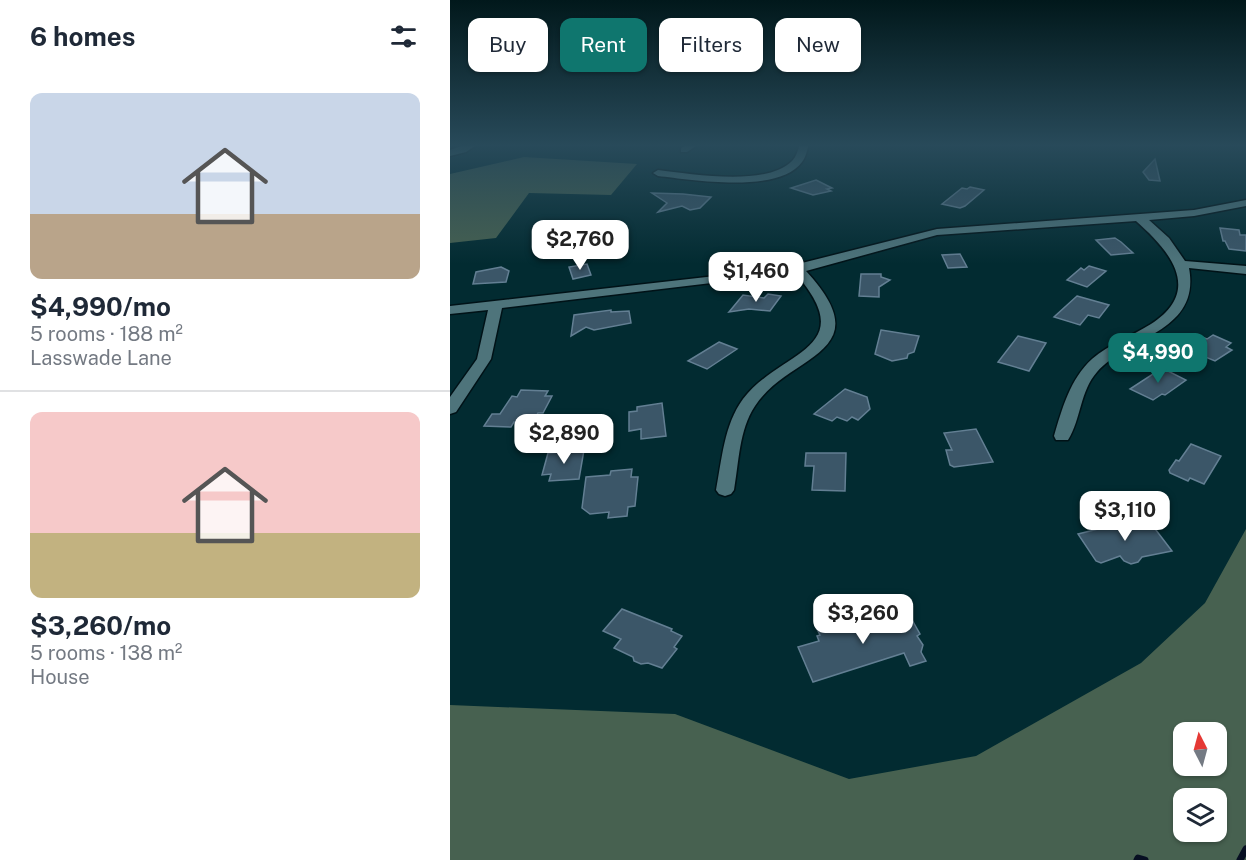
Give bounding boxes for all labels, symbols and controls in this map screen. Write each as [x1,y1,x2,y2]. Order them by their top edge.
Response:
chip: Buy [468,18,548,72]
chip: Rent [560,18,647,72]
chip: Filters [659,18,763,72]
chip: New [775,18,861,72]
icon: filters [387,20,420,53]
text: 6 homes [30,21,135,52]
icon: home [171,132,279,240]
pin: $2,760 [531,220,629,271]
text: $2,760 [546,227,614,251]
pin: $1,460 [707,252,805,303]
text: $1,460 [723,259,789,283]
text: $4,990/mo [30,291,171,322]
text: 5 rooms · 188 m² [30,322,183,346]
pin: $4,990 [1109,333,1207,384]
text: $4,990 [1122,340,1194,364]
text: Lasswade Lane [30,346,172,370]
pin: $2,890 [515,414,613,465]
text: $2,890 [528,421,600,445]
icon: home [171,451,279,559]
pin: $3,110 [1076,491,1174,542]
text: $3,110 [1094,498,1156,522]
pin: $3,260 [814,594,912,645]
text: $3,260 [827,601,899,625]
text: $3,260/mo [30,610,171,641]
text: 5 rooms · 138 m² [30,641,182,665]
text: House [30,665,90,689]
north arrow [1173,722,1227,776]
map controls [1173,722,1227,842]
button: layers [1173,788,1227,842]

